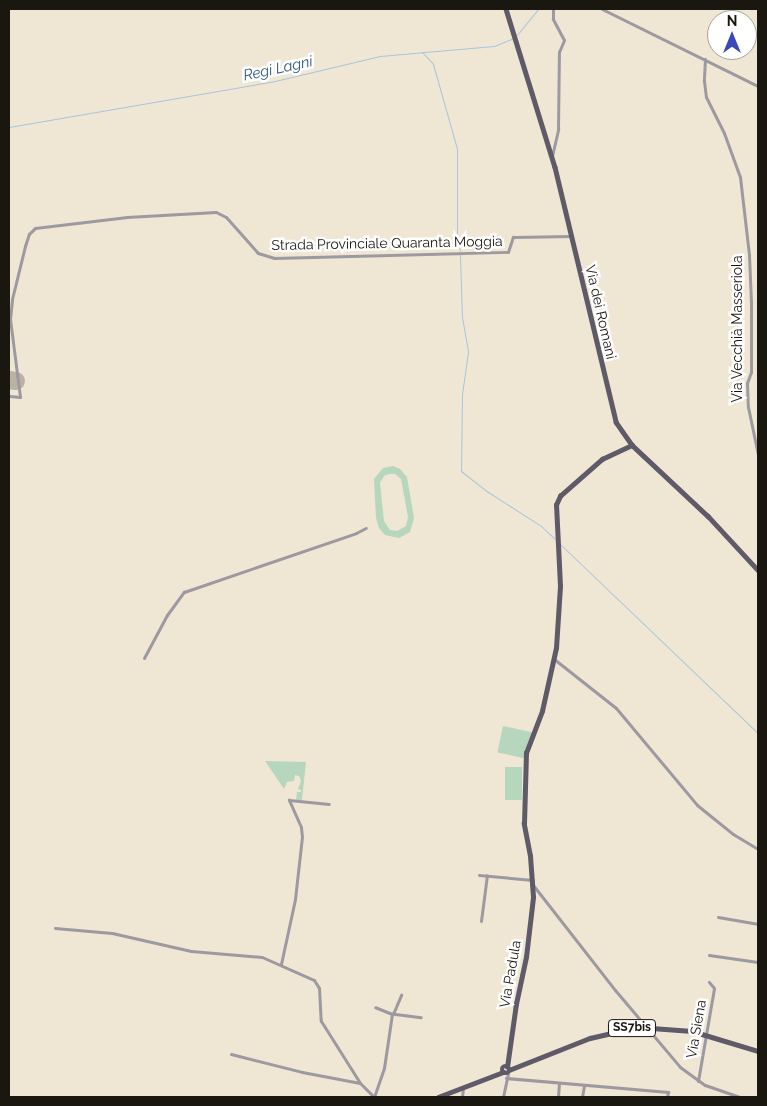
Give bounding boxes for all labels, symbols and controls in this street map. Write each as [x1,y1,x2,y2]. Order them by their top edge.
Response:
north arrow [707,10,757,60]
text: N [727,13,737,29]
water label: Regi Lagni [242,53,314,85]
street label: Strada Provinciale Quaranta Moggia [271,233,503,253]
street label: Via Vecchià Masseriola [729,255,745,403]
street label: Via dei Romani [582,263,620,361]
street label: Via Padula [496,939,524,1009]
street label: Via Siena [683,998,709,1060]
road number: SS7bis [607,1018,657,1038]

